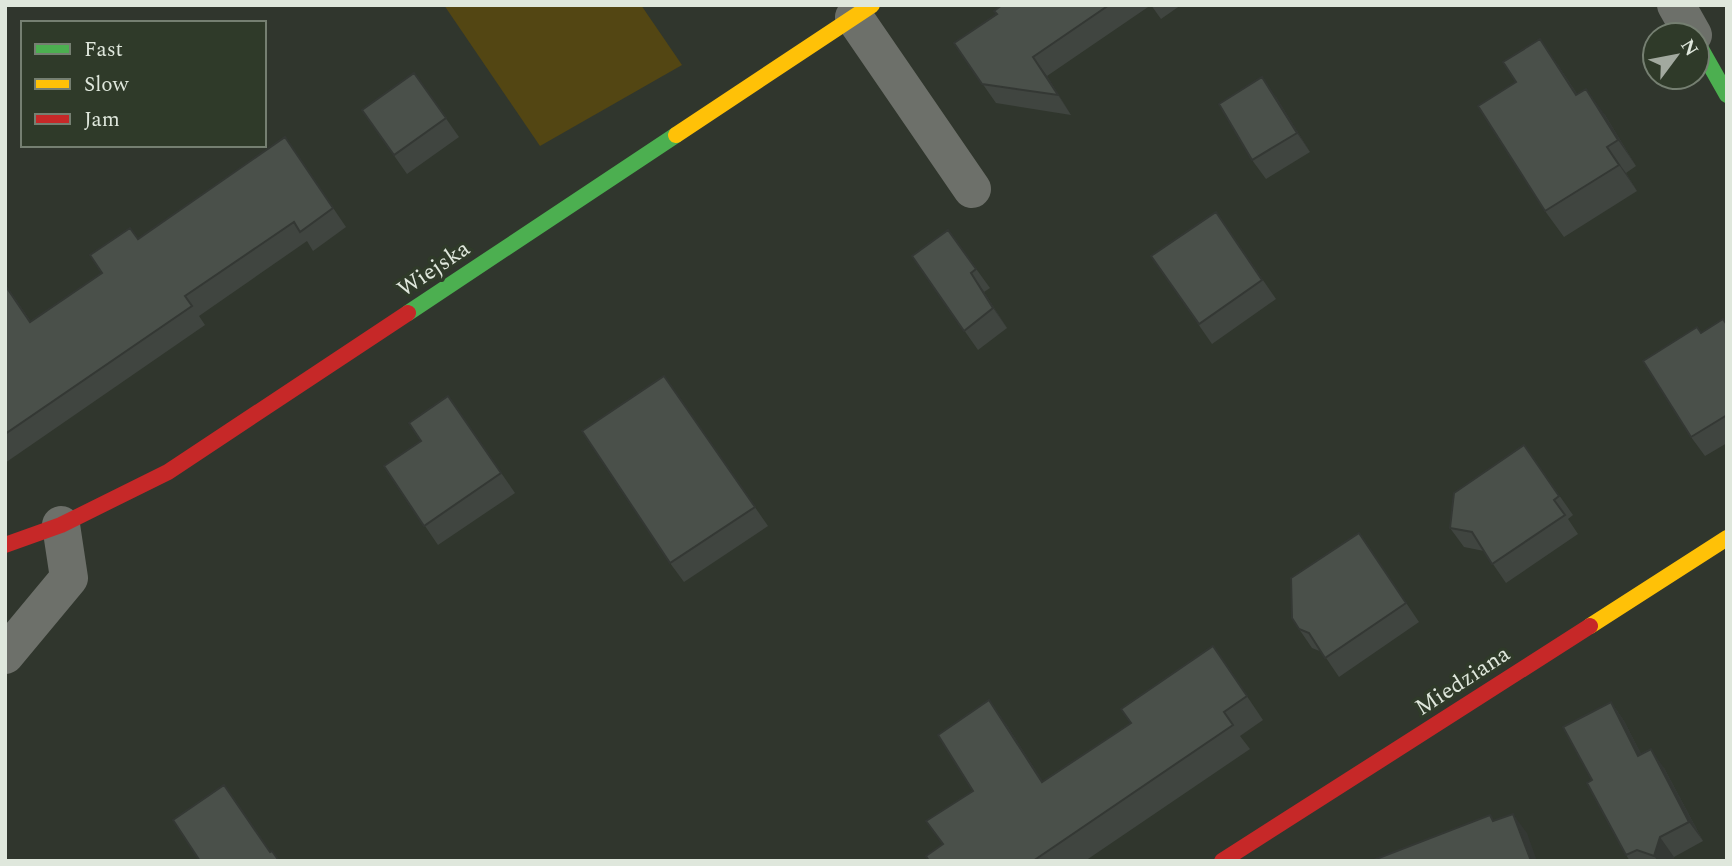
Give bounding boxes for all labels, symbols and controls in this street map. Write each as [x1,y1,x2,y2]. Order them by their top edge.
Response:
legend [21,21,266,147]
north arrow [1641,21,1711,91]
text: Fast [84,34,123,66]
text: N [1673,34,1706,62]
text: Slow [84,69,130,101]
text: Jam [84,104,120,136]
street label: Wiejska [390,232,477,307]
street label: Miedziana [1408,637,1517,725]

